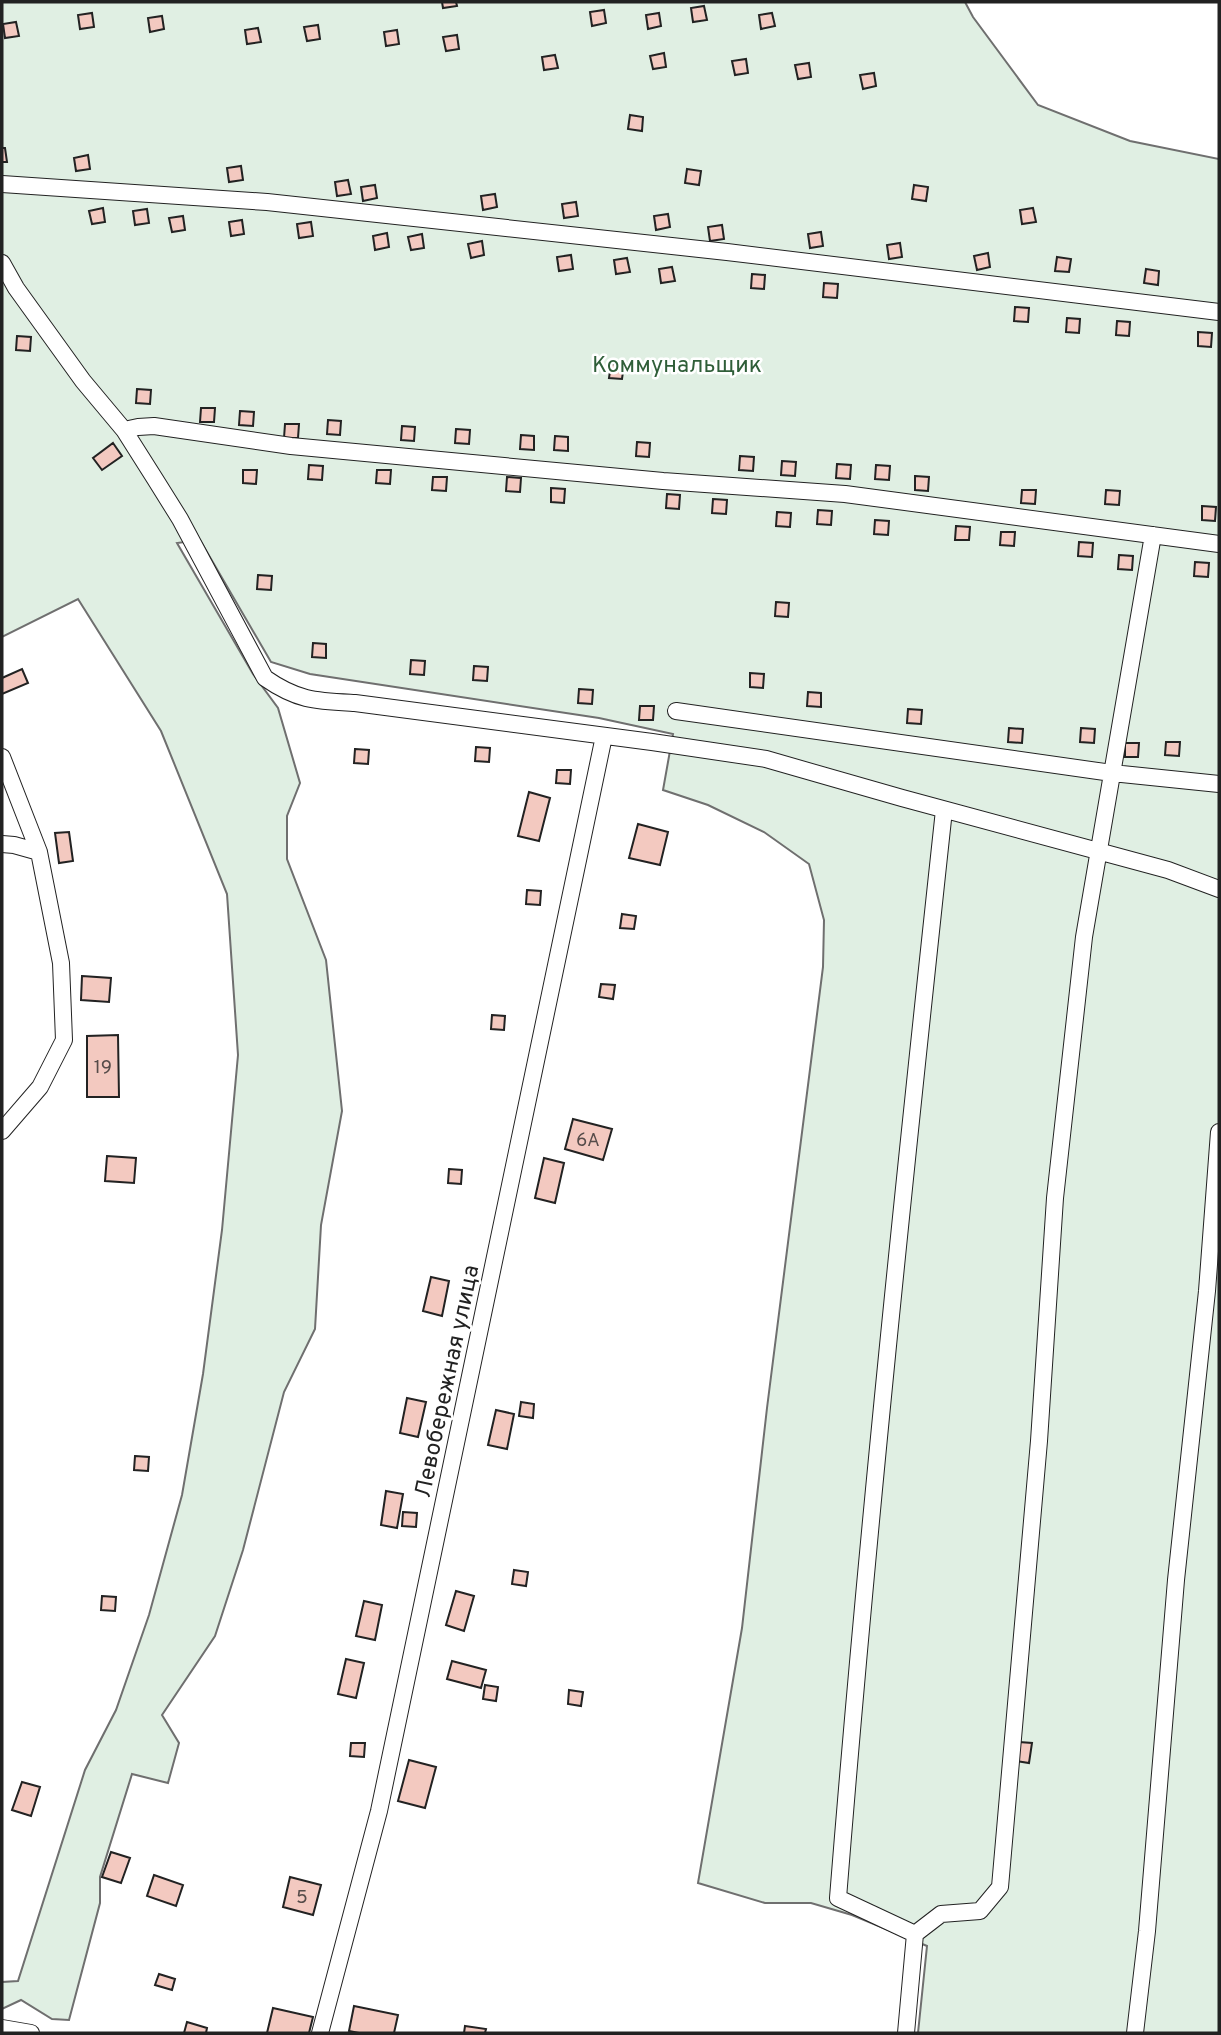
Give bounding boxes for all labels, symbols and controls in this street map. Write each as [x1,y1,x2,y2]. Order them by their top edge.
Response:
park label: Коммунальщик [592,352,762,381]
house number: 19 [94,1056,112,1080]
house number: 6А [576,1129,600,1153]
street label: Левобережная улица [410,1262,487,1501]
house number: 5 [296,1886,308,1910]

